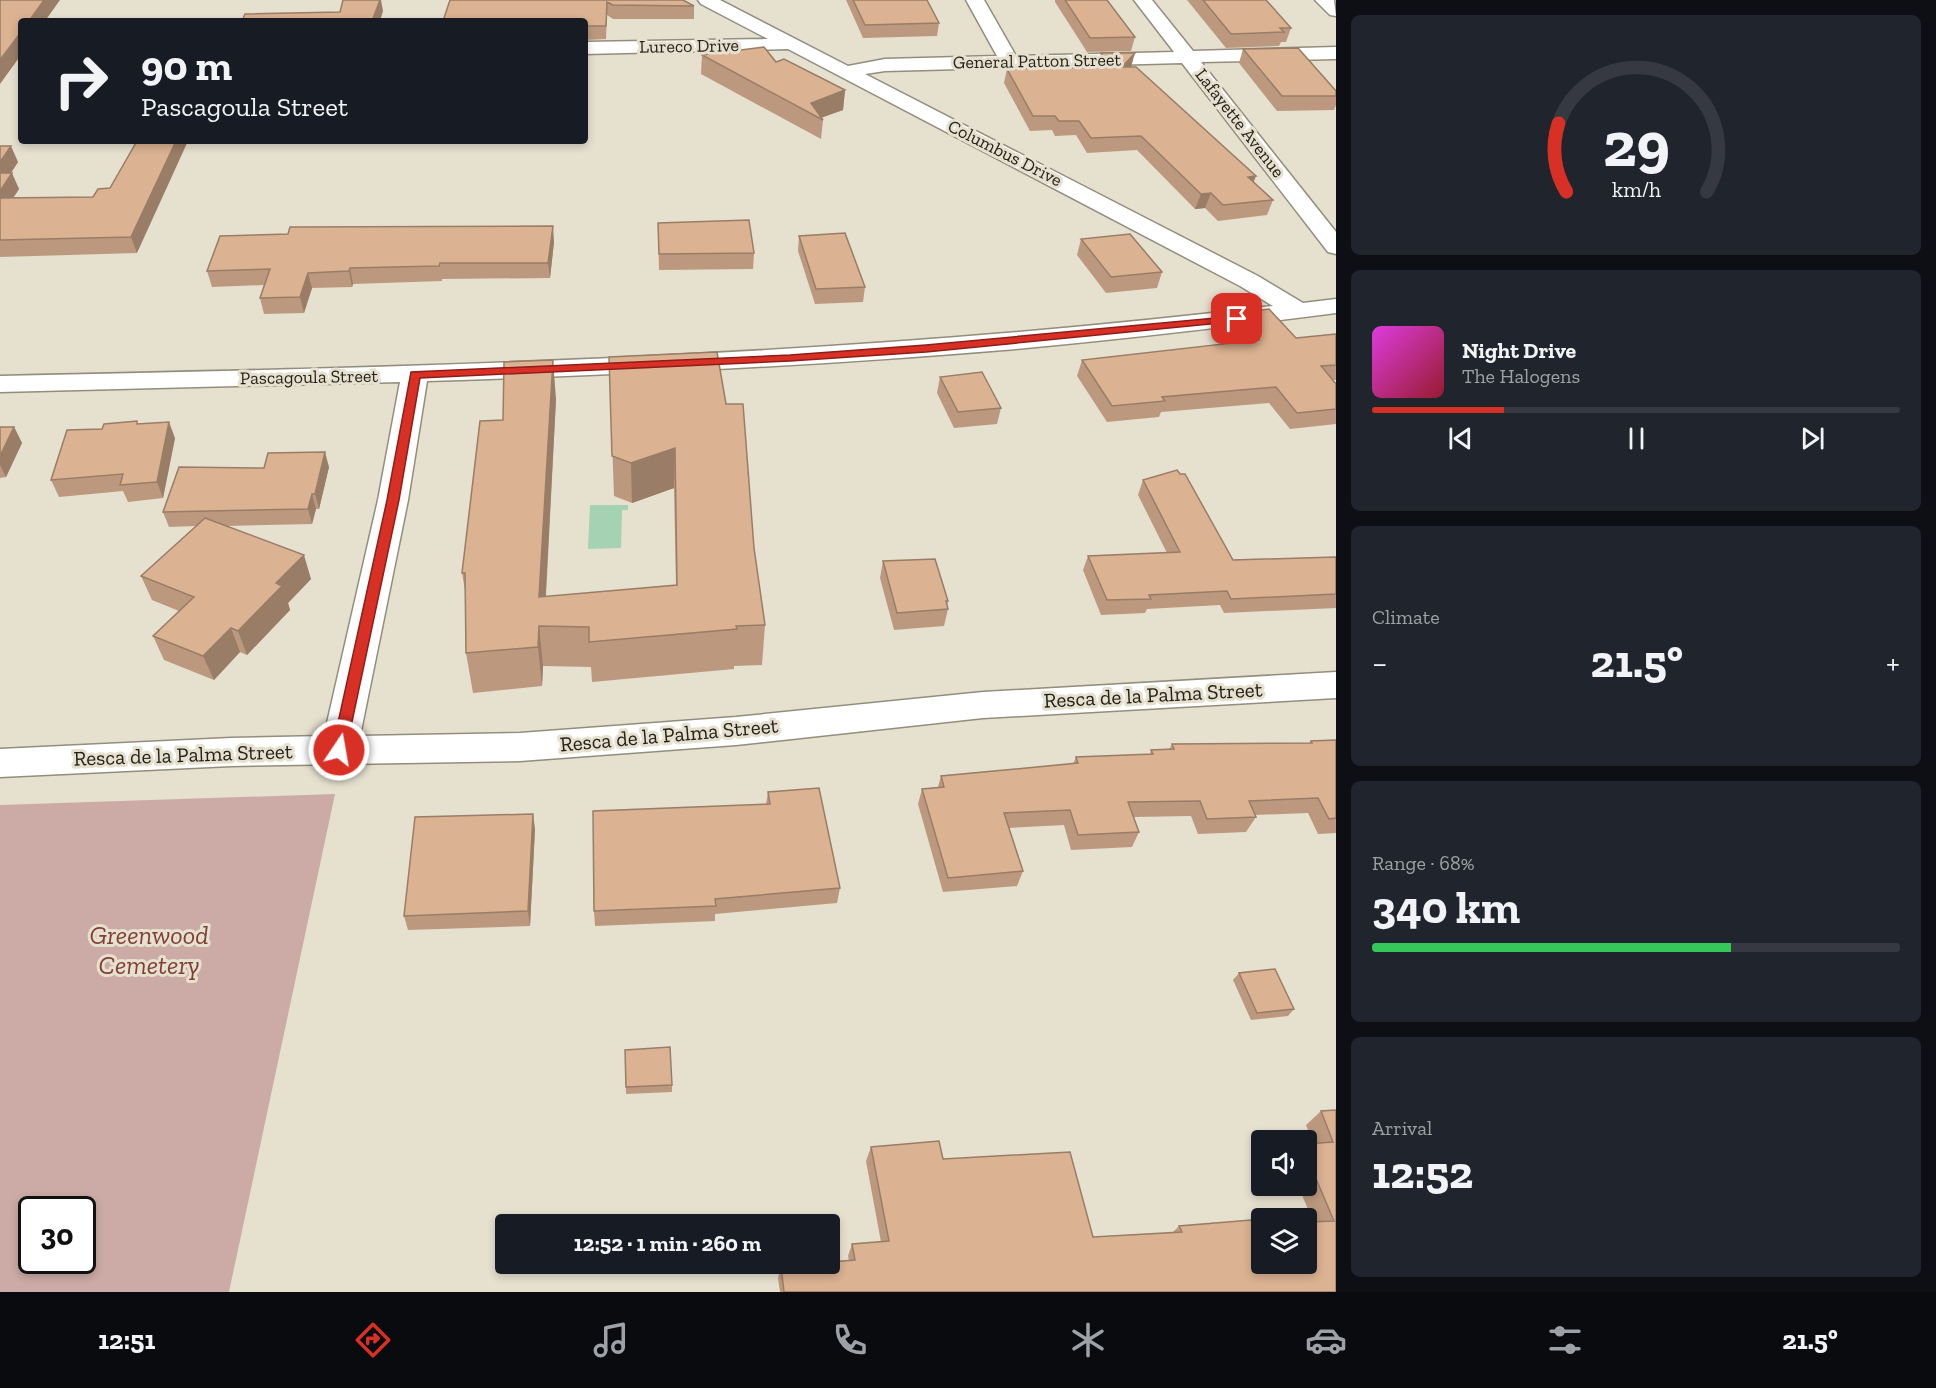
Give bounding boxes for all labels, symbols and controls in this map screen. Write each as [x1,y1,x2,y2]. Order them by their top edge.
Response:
street label: Lureco Drive [639,34,739,58]
text: 90 m [141,40,232,91]
icon: right [42,42,120,120]
street label: General Patton Street [953,49,1122,73]
street label: Lafayette Avenue [1191,64,1289,182]
text: Pascagoula Street [141,91,348,123]
text: 29 [1603,107,1669,182]
street label: Columbus Drive [944,115,1066,191]
text: km/h [1612,178,1660,203]
pin [1211,293,1262,344]
icon: arrive [1220,302,1253,335]
text: Night Drive [1462,337,1576,364]
text: The Halogens [1462,364,1580,388]
street label: Pascagoula Street [240,365,379,389]
icon: previous [1444,422,1477,455]
icon: pause [1620,422,1653,455]
icon: next [1796,422,1829,455]
text: Climate [1372,605,1440,629]
text: 21.5° [1591,635,1683,689]
text: − [1372,643,1387,682]
text: + [1886,643,1900,682]
street label: Resca de la Palma Street [1043,676,1263,713]
street label: Resca de la Palma Street [559,712,779,757]
position arrow [307,718,371,782]
street label: Resca de la Palma Street [73,738,293,771]
text: Range · 68% [1372,851,1474,875]
text: 340 km [1372,881,1520,935]
park label: Greenwood Cemetery [89,919,209,981]
text: Arrival [1372,1116,1432,1140]
map controls [1251,1130,1317,1274]
button: sound [1251,1130,1317,1196]
text: 12:52 [1372,1146,1473,1200]
speed limit sign: 30 [18,1196,96,1274]
button: layers [1251,1208,1317,1274]
text: 12:52 · 1 min · 260 m [574,1230,761,1257]
icon: directions [352,1319,394,1361]
icon: music [590,1319,632,1361]
icon: phone [829,1319,871,1361]
icon: climate [1067,1319,1109,1361]
icon: car [1305,1319,1347,1361]
icon: filters [1544,1319,1586,1361]
text: 12:51 [98,1324,155,1356]
text: 21.5° [1782,1324,1838,1356]

